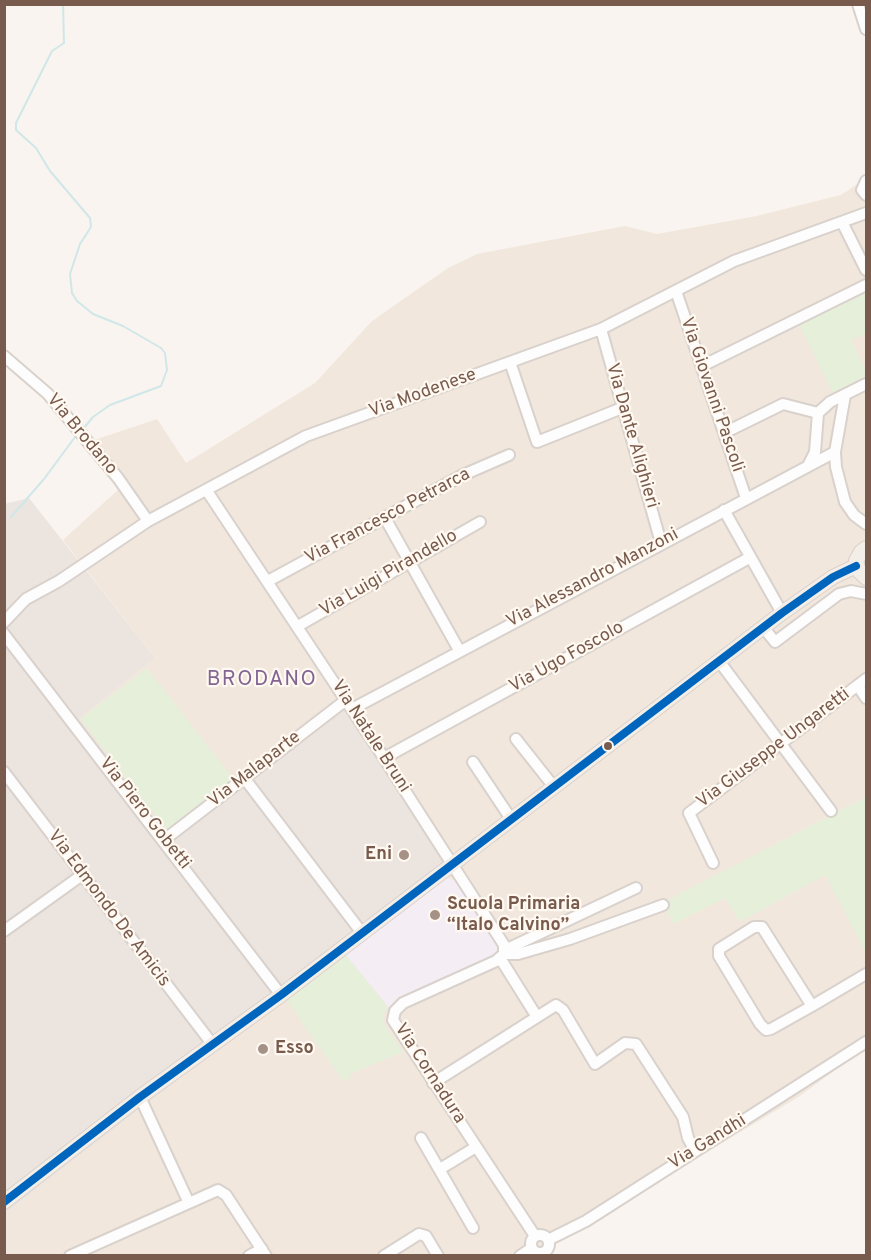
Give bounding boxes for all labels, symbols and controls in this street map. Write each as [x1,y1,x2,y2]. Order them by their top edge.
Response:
street label: Via Giovanni Pascoli [674,315,748,475]
street label: Via Dante Alighieri [600,361,662,511]
street label: Via Modenese [366,365,480,423]
street label: Via Brodano [41,390,121,480]
street label: Via Francesco Petrarca [302,464,474,570]
street label: Via Alessandro Manzoni [503,525,683,633]
street label: Via Luigi Pirandello [316,526,462,622]
street label: Via Ugo Foscolo [506,618,628,698]
district label: BRODANO [207,668,317,694]
street label: Via Natale Bruni [326,677,414,797]
street label: Via Giuseppe Ungaretti [693,684,855,814]
street label: Via Malaparte [204,727,306,813]
unlabelled marker [602,740,614,752]
street label: Via Piero Gobetti [93,754,195,874]
street label: Via Edmondo De Amicis [42,826,174,992]
place label: Eni [365,844,392,866]
marker: Eni [397,848,411,862]
place label: Scuola Primaria “Italo Calvino” [447,894,580,936]
marker: Scuola Primaria “Italo Calvino” [428,908,442,922]
street label: Via Cornadura [389,1020,469,1128]
place label: Esso [275,1038,314,1060]
marker: Esso [256,1042,270,1056]
street label: Via Gandhi [665,1111,751,1175]

